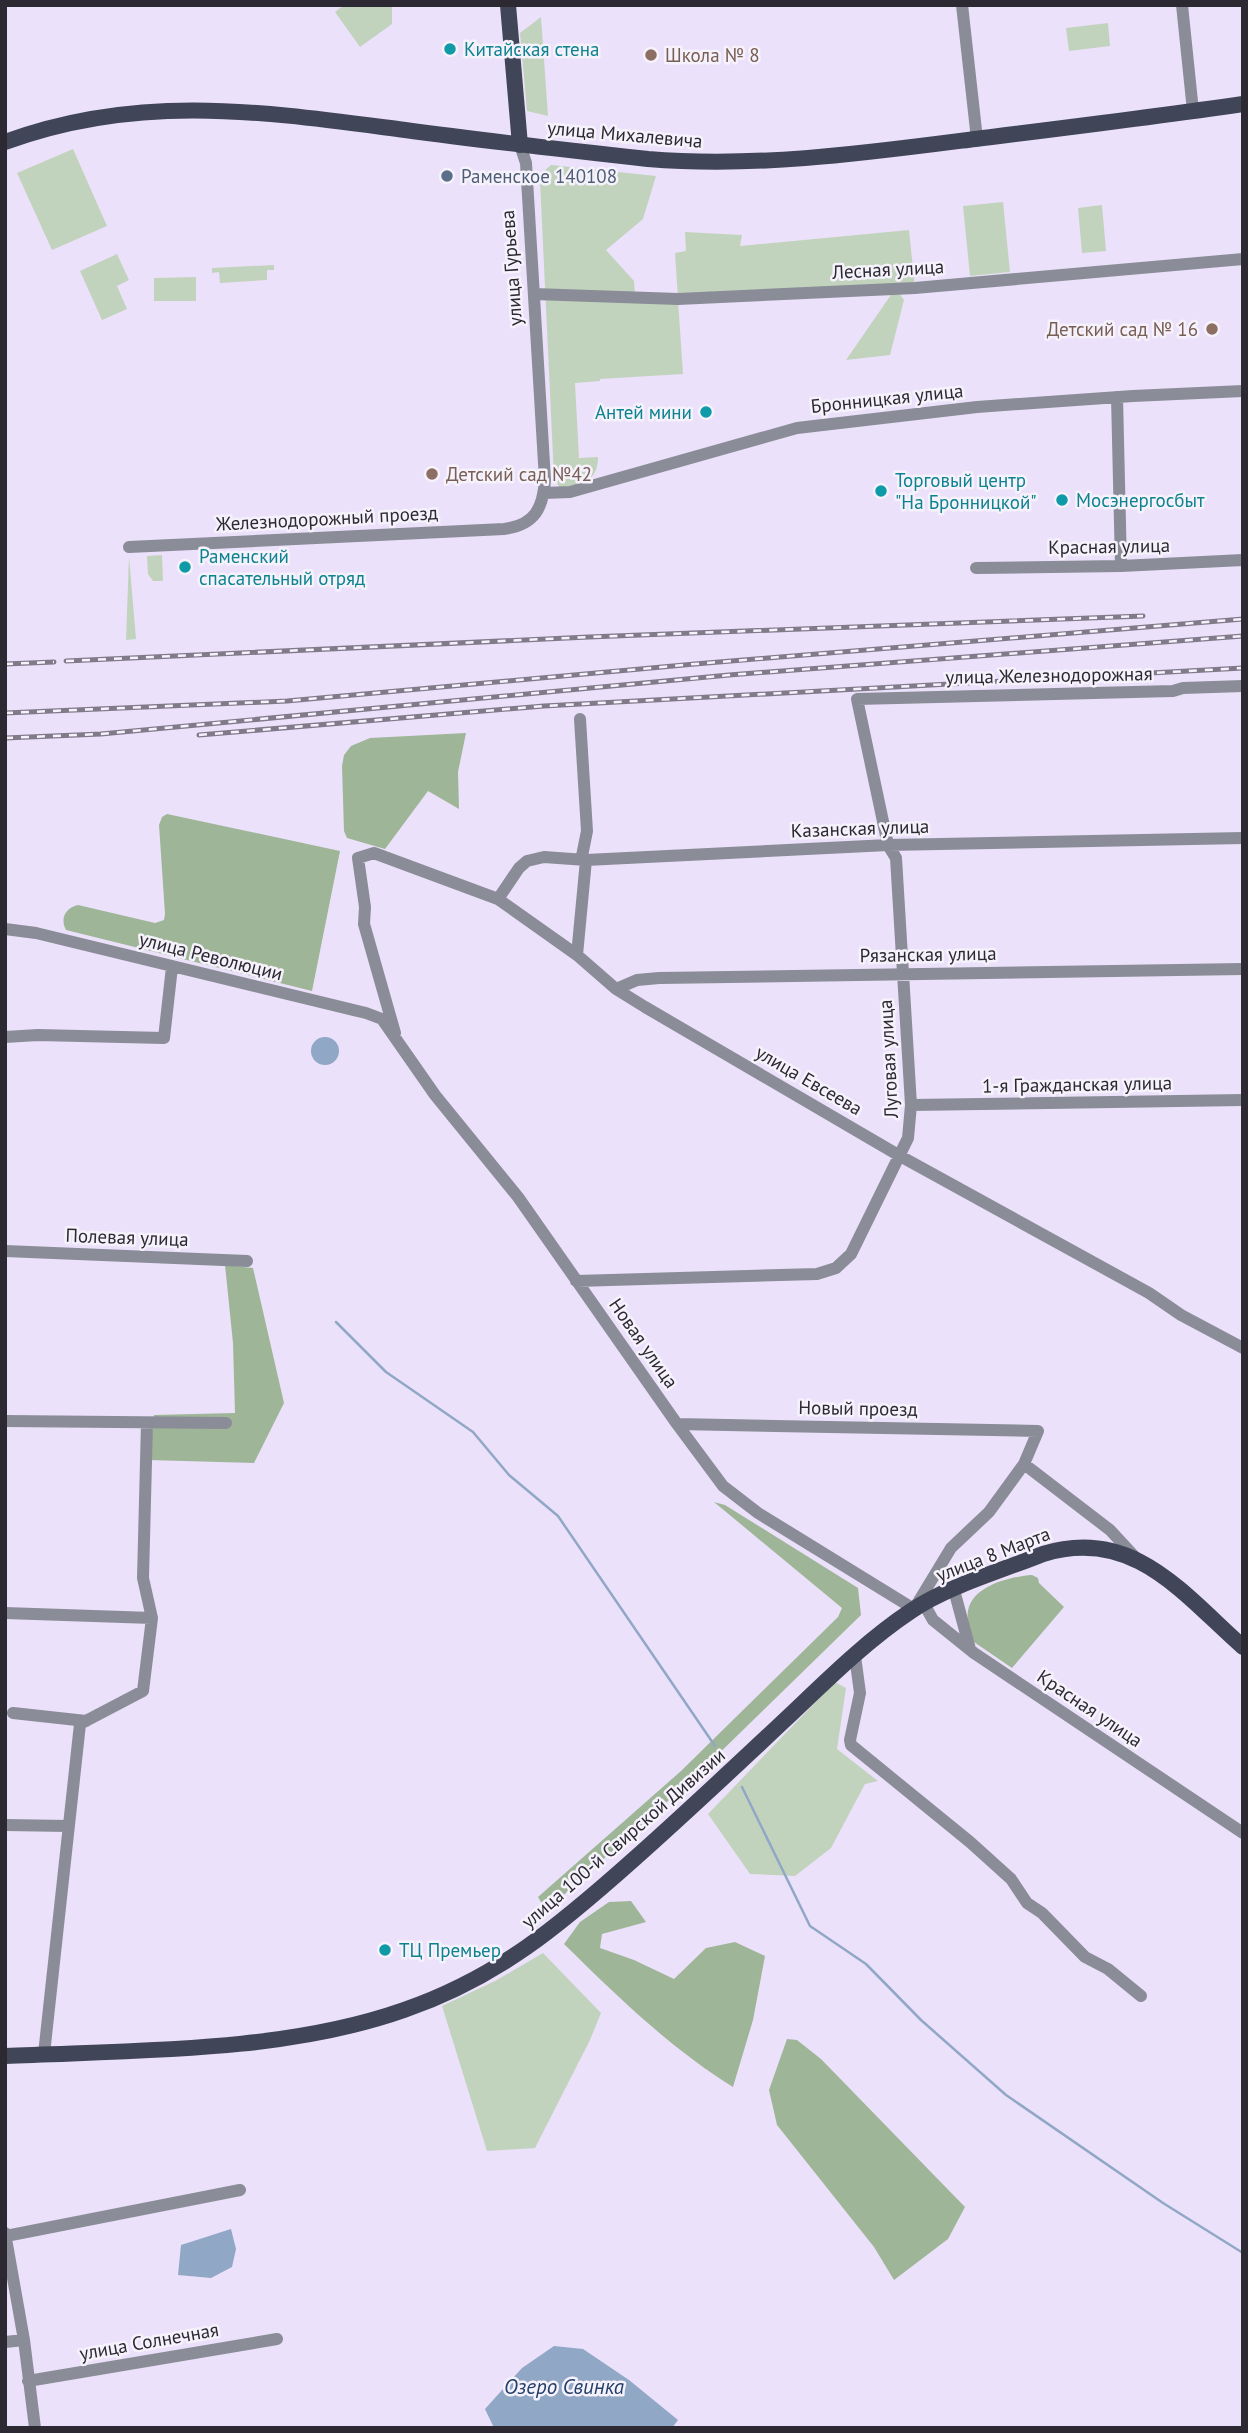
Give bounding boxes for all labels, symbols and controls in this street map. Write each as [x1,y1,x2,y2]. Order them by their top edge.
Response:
place label: Китайская стена [464,37,599,61]
marker: Китайская стена [442,41,458,57]
place label: Школа № 8 [665,43,760,67]
marker: Школа № 8 [643,47,659,63]
street label: улица Михалевича [546,115,704,153]
place label: Раменское 140108 [461,164,617,188]
marker: Раменское 140108 [439,168,455,184]
street label: улица Гурьева [495,209,527,327]
street label: Лесная улица [830,254,945,284]
place label: Детский сад № 16 [1047,317,1198,341]
marker: Детский сад № 16 [1204,321,1220,337]
street label: Бронницкая улица [810,378,964,418]
place label: Антей мини [595,400,692,424]
marker: Антей мини [698,404,714,420]
place label: Детский сад №42 [446,462,592,486]
marker: Детский сад №42 [424,466,440,482]
place label: Торговый центр "На Бронницкой" [895,468,1037,514]
marker: Торговый центр "На Бронницкой" [873,483,889,499]
place label: Мосэнергосбыт [1076,488,1205,512]
marker: Мосэнергосбыт [1054,492,1070,508]
street label: Железнодорожный проезд [214,500,439,536]
street label: Красная улица [1048,533,1170,559]
place label: Раменский спасательный отряд [199,544,365,590]
marker: Раменский спасательный отряд [177,559,193,575]
street label: улица Железнодорожная [945,661,1153,689]
street label: Казанская улица [790,814,930,842]
street label: улица Революции [137,927,285,985]
street label: Рязанская улица [859,941,997,967]
street label: Луговая улица [873,999,903,1120]
street label: улица Евсеева [751,1040,867,1120]
street label: 1-я Гражданская улица [982,1070,1172,1098]
street label: Полевая улица [65,1223,189,1251]
street label: Новая улица [604,1293,684,1393]
street label: Новый проезд [798,1395,918,1421]
street label: улица 8 Марта [933,1521,1053,1587]
street label: Красная улица [1033,1664,1147,1752]
street label: улица 100-й Свирской Дивизии [516,1743,730,1933]
place label: ТЦ Премьер [399,1938,501,1962]
marker: ТЦ Премьер [377,1942,393,1958]
street label: улица Солнечная [77,2317,221,2365]
water label: Озеро Свинка [504,2373,625,2400]

